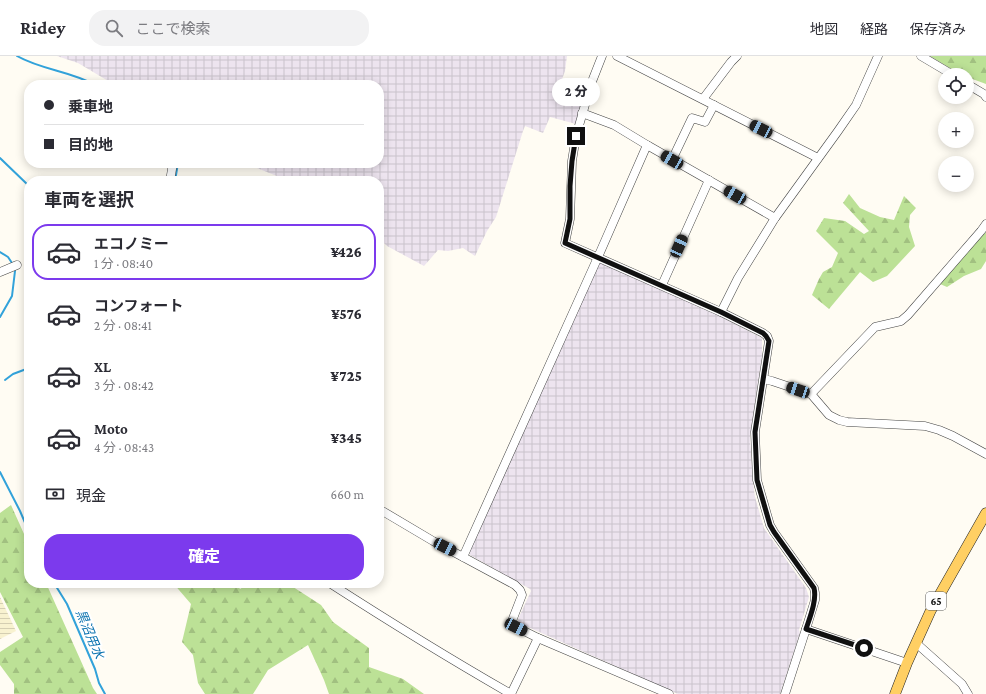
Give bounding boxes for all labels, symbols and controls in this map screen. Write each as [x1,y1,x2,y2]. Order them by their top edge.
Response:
search box [89,10,369,46]
text: Ridey [20,17,65,38]
icon: search [103,17,125,39]
text: ここで検索 [135,21,210,37]
text: 地図 [810,21,838,37]
text: 経路 [860,21,888,37]
text: 保存済み [910,21,966,37]
map controls [938,68,974,192]
button: locate [938,68,974,104]
callout: 2 分 [552,78,600,106]
text: 2 分 [565,84,587,99]
text: 乗車地 [68,99,113,115]
button: + [938,112,974,148]
car [748,118,774,140]
route end [567,127,585,145]
text: 目的地 [68,137,113,153]
car [659,149,685,171]
button: − [938,156,974,192]
car [722,184,748,206]
text: 車両を選択 [44,190,134,210]
car [669,233,689,259]
icon: car [46,234,82,270]
text: エコノミー [94,236,169,252]
text: ¥426 [330,244,362,260]
text: 1 分 · 08:40 [94,256,153,271]
icon: car [46,296,82,332]
text: コンフォート [94,298,184,314]
text: ¥576 [331,306,362,322]
text: 2 分 · 08:41 [94,318,152,333]
icon: car [46,358,82,394]
text: XL [94,359,111,375]
text: ¥725 [330,368,362,384]
text: 3 分 · 08:42 [94,378,154,393]
car [785,380,811,400]
icon: car [46,420,82,456]
text: Moto [94,421,128,437]
text: ¥345 [331,430,362,446]
text: 4 分 · 08:43 [94,440,154,455]
icon: cash [44,483,66,505]
text: 660 m [331,487,364,502]
text: 現金 [76,488,106,504]
button: 確定 [44,534,364,580]
car [432,536,458,558]
road number: 65 [926,592,946,610]
water label: 黒沼用水 [73,607,108,663]
car [503,616,529,638]
route start [855,639,873,657]

